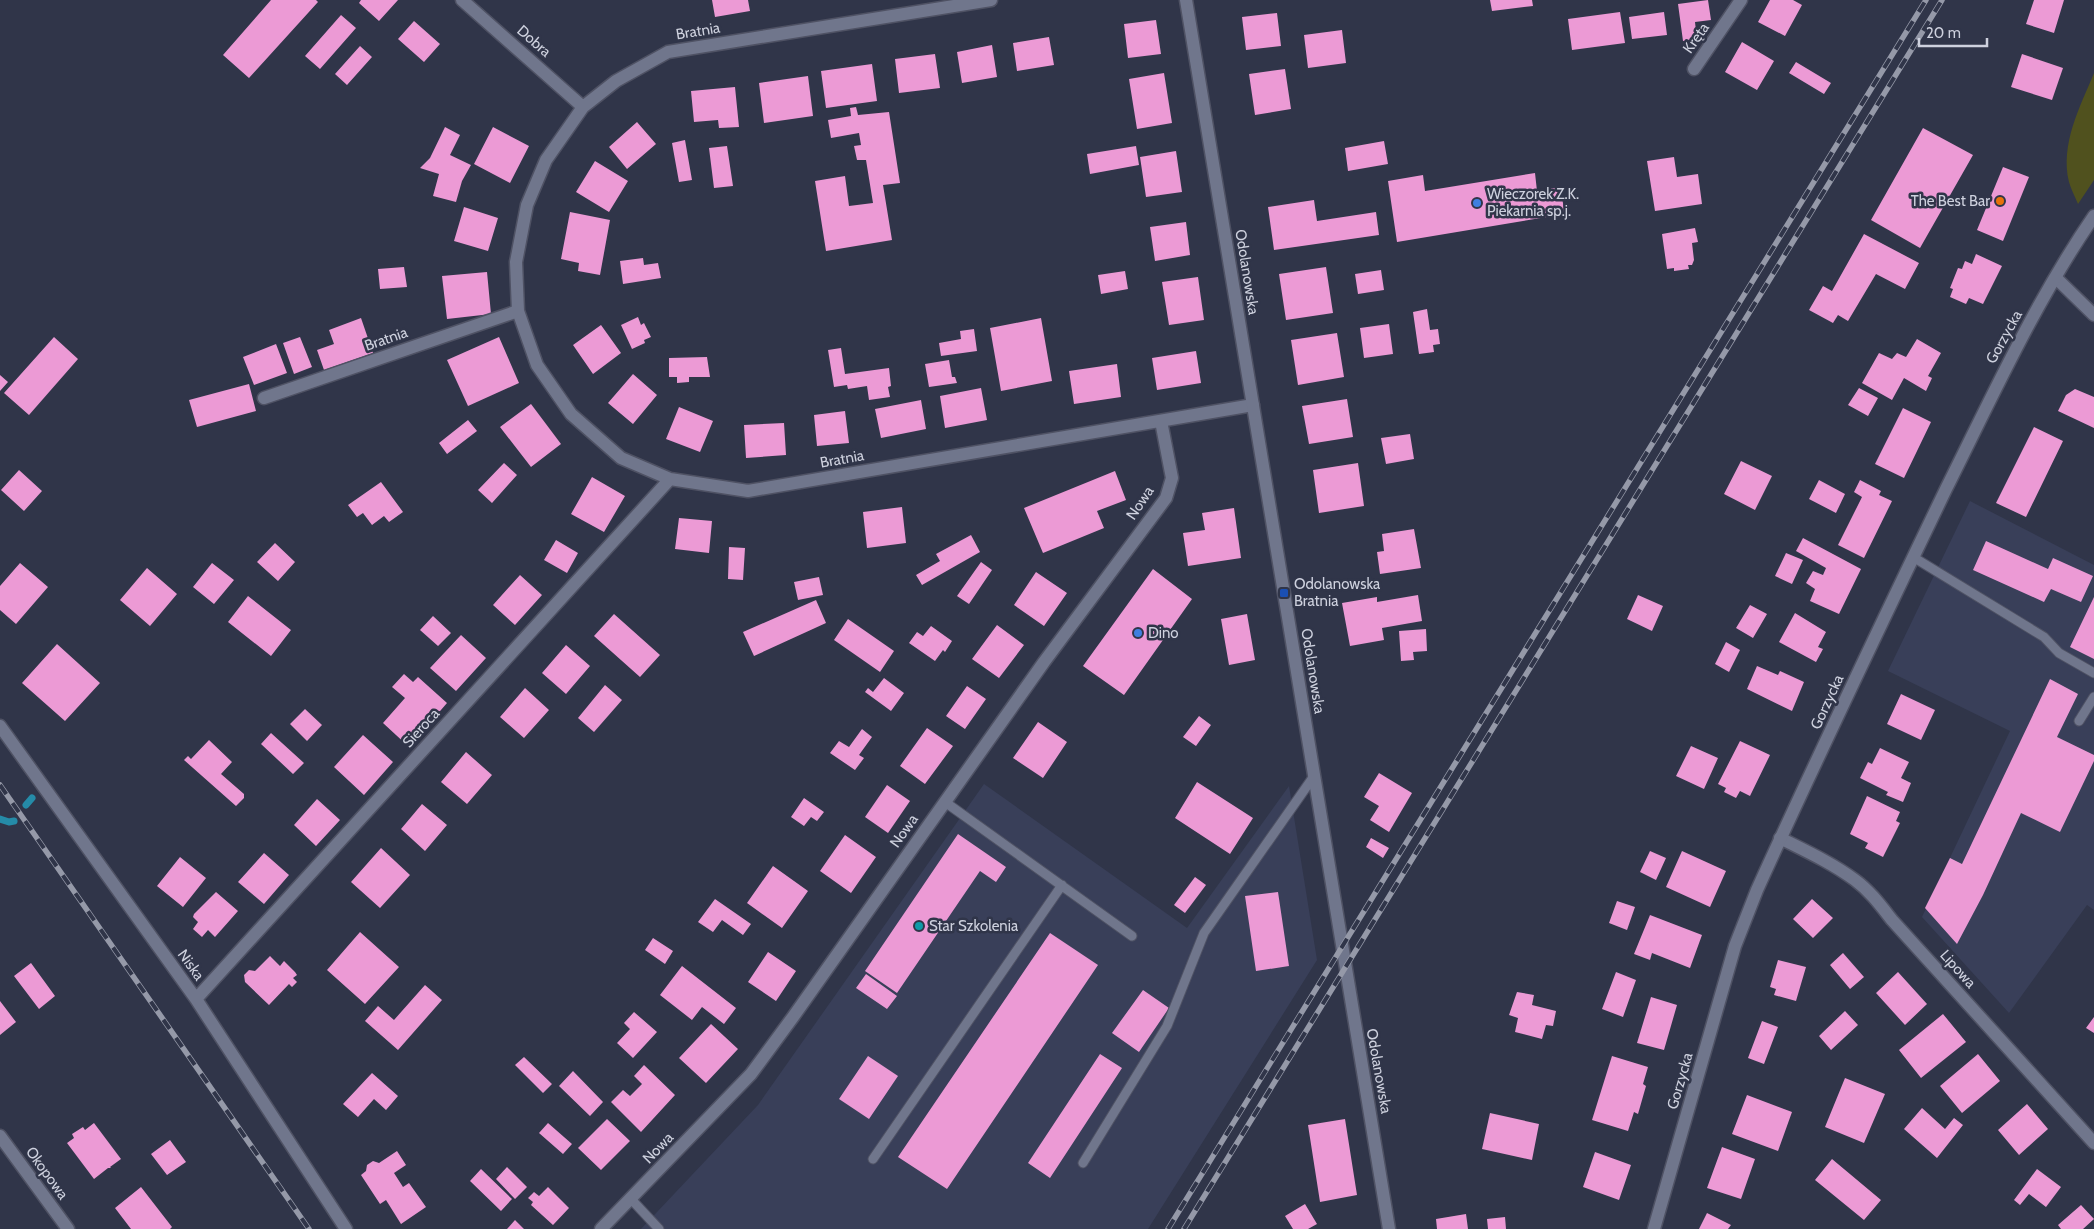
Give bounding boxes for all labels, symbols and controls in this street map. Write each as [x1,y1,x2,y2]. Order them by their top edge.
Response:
scale bar [1919,15,1986,47]
street label: Bratnia [675,19,722,43]
street label: Kręta [1679,19,1713,57]
street label: Dobra [513,21,555,61]
text: 20 m [1926,24,1961,42]
place label: Wieczorek Z.K. Piekarnia sp.j. [1487,185,1579,220]
place label: The Best Bar [1911,192,1990,210]
marker: The Best Bar [1994,195,2006,207]
marker: Wieczorek Z.K. Piekarnia sp.j. [1471,197,1483,209]
street label: Odolanowska [1231,228,1263,317]
street label: Gorzycka [1982,307,2026,367]
street label: Bratnia [362,323,411,355]
street label: Bratnia [819,446,866,472]
street label: Nowa [1122,482,1158,523]
place label: Odolanowska Bratnia [1294,575,1381,610]
marker: Odolanowska Bratnia [1278,587,1290,599]
place label: Dino [1148,624,1179,642]
marker: Dino [1132,627,1144,639]
street label: Odolanowska [1297,627,1329,716]
street label: Gorzycka [1807,671,1848,732]
street label: Sieroca [399,704,444,751]
street label: Nowa [886,810,922,851]
place label: Star Szkolenia [929,917,1019,935]
marker: Star Szkolenia [913,920,925,932]
street label: Niska [174,946,209,985]
street label: Lipowa [1936,946,1980,992]
street label: Odolanowska [1363,1027,1395,1116]
street label: Gorzycka [1663,1050,1697,1111]
street label: Nowa [639,1128,678,1167]
street label: Okopowa [22,1143,73,1203]

